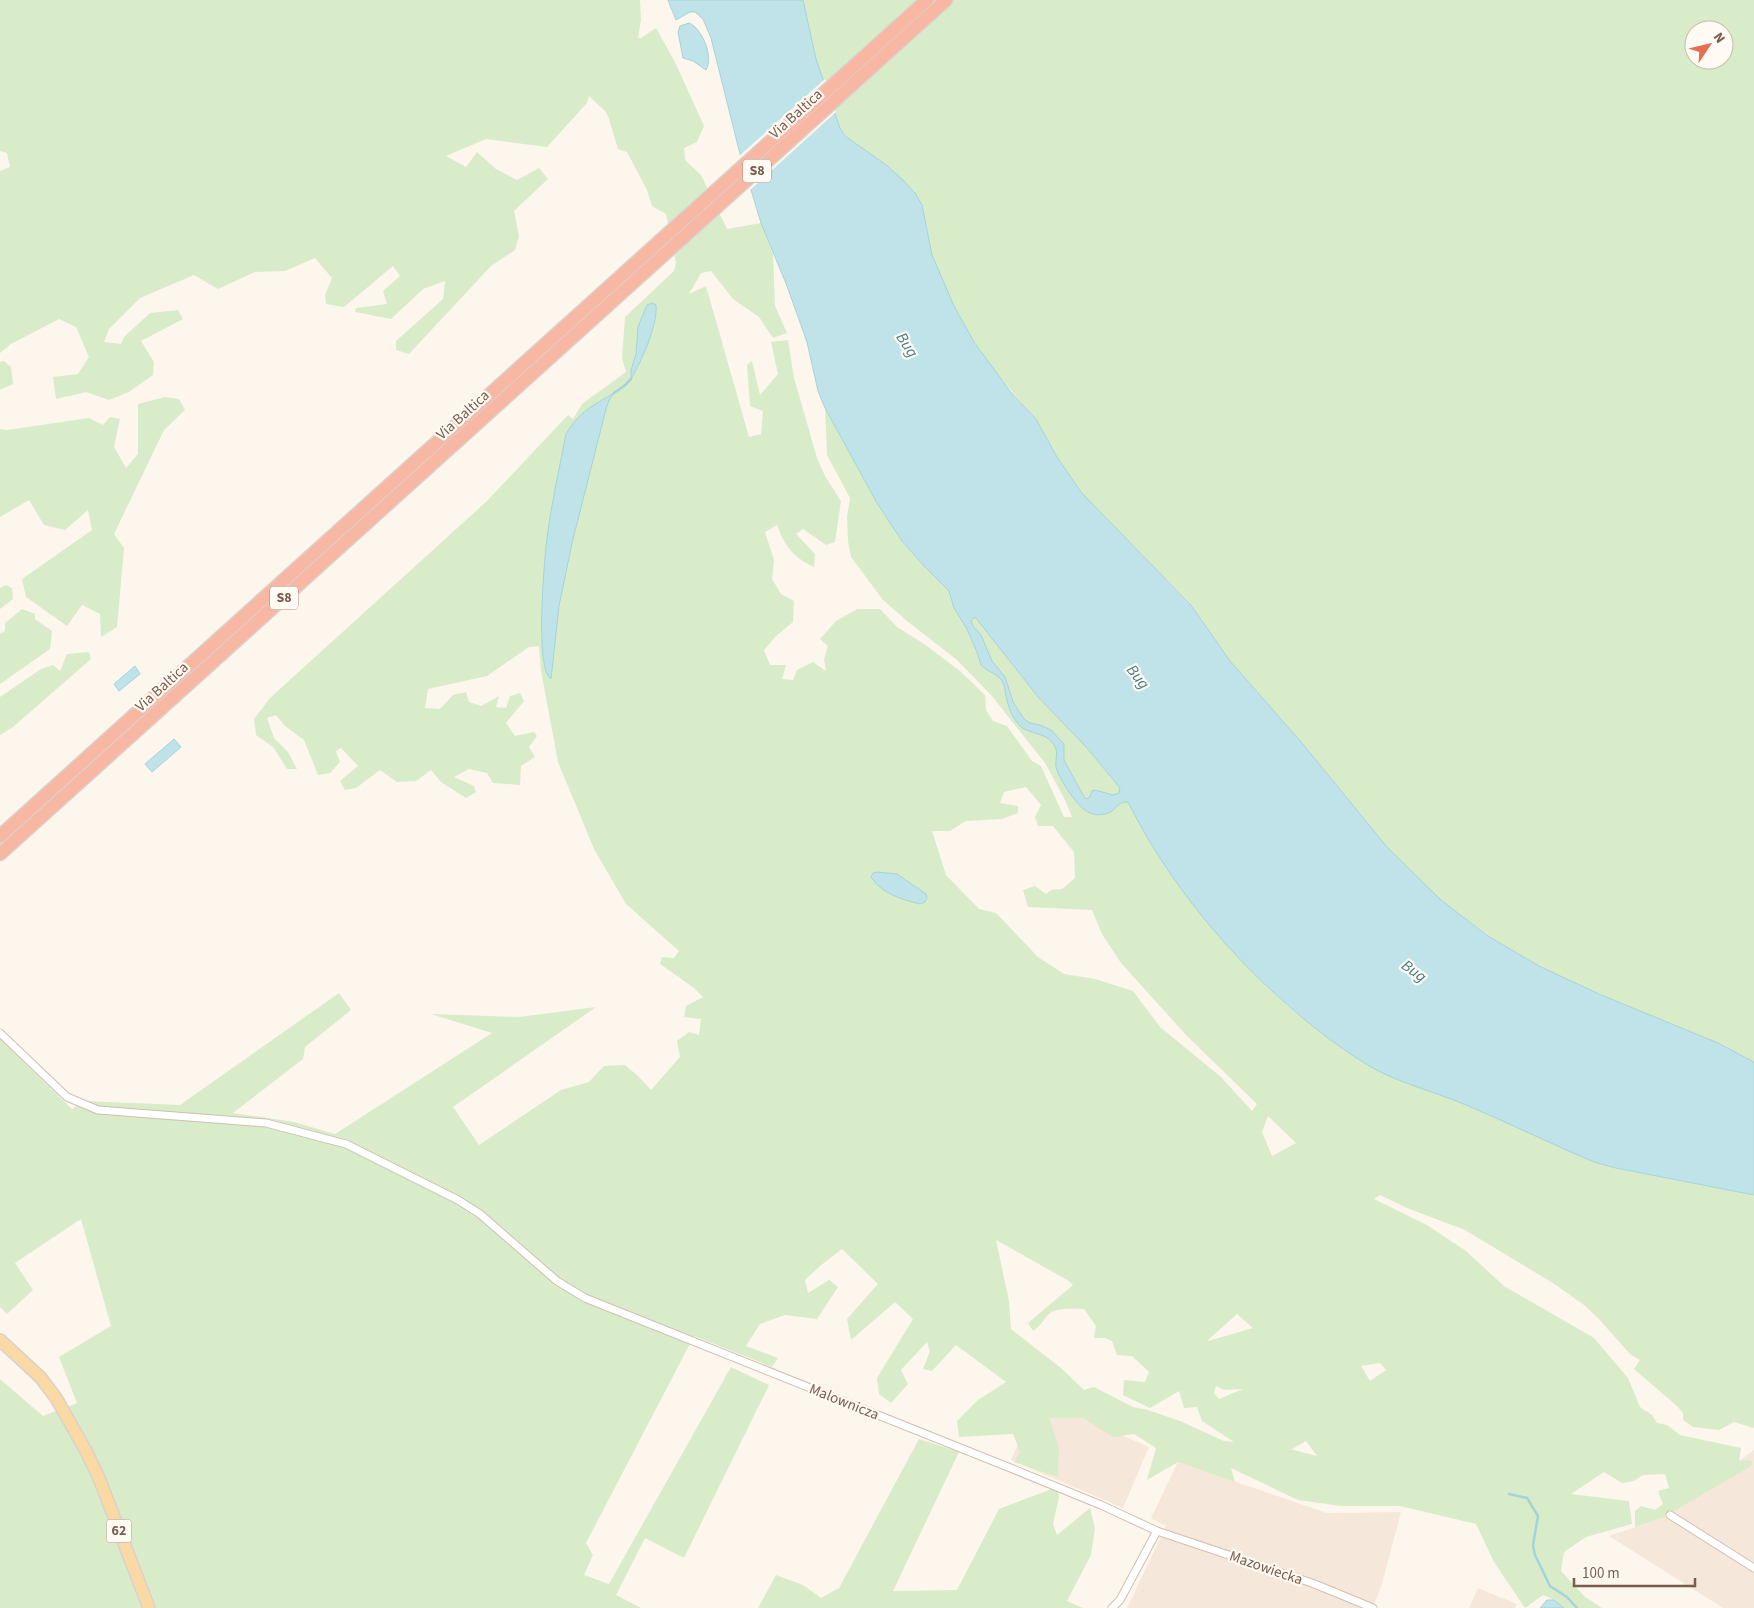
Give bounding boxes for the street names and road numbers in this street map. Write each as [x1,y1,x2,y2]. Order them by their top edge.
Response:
street label: Via Baltica [765,84,827,144]
road number: S8 [743,160,771,182]
street label: Via Baltica [432,385,494,445]
road number: S8 [270,586,298,610]
street label: Via Baltica [131,657,193,717]
street label: Malownicza [806,1379,882,1425]
road number: 62 [106,1520,132,1542]
street label: Mazowiecka [1226,1546,1306,1590]

